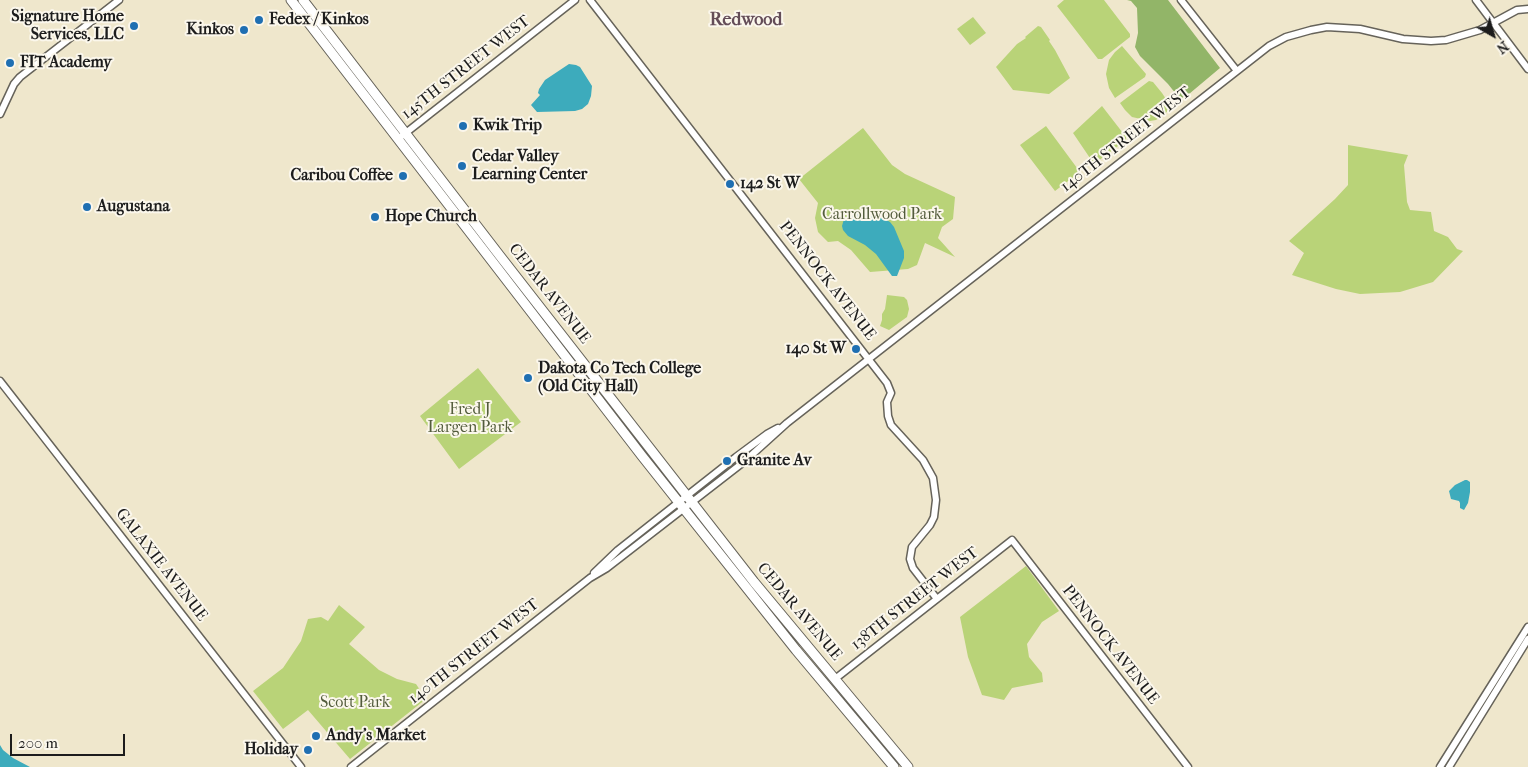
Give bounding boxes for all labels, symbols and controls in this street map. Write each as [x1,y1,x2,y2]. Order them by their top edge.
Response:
place label: Signature Home Services, LLC [11,7,124,45]
place label: Fedex / Kinkos [269,10,369,30]
district label: Redwood [710,10,782,32]
north arrow [1468,10,1518,60]
street label: 145TH STREET WEST [398,12,534,124]
marker: Fedex / Kinkos [253,14,265,26]
marker: Signature Home Services, LLC [128,20,140,32]
place label: Kinkos [186,20,234,40]
marker: Kinkos [238,24,250,36]
text: N [1493,37,1512,57]
place label: FIT Academy [20,53,112,73]
marker: FIT Academy [4,57,16,69]
street label: 140TH STREET WEST [1057,83,1195,197]
place label: Kwik Trip [473,116,542,136]
marker: Kwik Trip [457,120,469,132]
place label: Cedar Valley Learning Center [472,147,587,185]
marker: Cedar Valley Learning Center [456,160,468,172]
place label: Caribou Coffee [290,166,393,186]
marker: Caribou Coffee [397,170,409,182]
place label: 142 St W [740,174,800,194]
marker: 142 St W [724,178,736,190]
place label: Augustana [97,197,170,217]
marker: Augustana [81,201,93,213]
park label: Carrollwood Park [822,205,942,225]
place label: Hope Church [385,207,477,227]
marker: Hope Church [369,211,381,223]
street label: PENNOCK AVENUE [775,218,879,344]
street label: CEDAR AVENUE [504,240,594,348]
place label: 140 St W [785,339,846,359]
marker: 140 St W [850,343,862,355]
place label: Dakota Co Tech College (Old City Hall) [538,359,701,397]
marker: Dakota Co Tech College (Old City Hall) [522,372,534,384]
park label: Fred J Largen Park [428,400,512,438]
place label: Granite Av [737,451,812,471]
marker: Granite Av [721,455,733,467]
street label: GALAXIE AVENUE [111,505,211,625]
street label: 138TH STREET WEST [848,543,982,655]
street label: CEDAR AVENUE [753,559,845,665]
street label: PENNOCK AVENUE [1058,582,1162,708]
street label: 140TH STREET WEST [405,595,543,709]
park label: Scott Park [320,693,390,713]
scale bar [12,724,128,756]
place label: Andy's Market [326,726,426,746]
marker: Andy's Market [310,730,322,742]
text: 200 m [18,734,58,752]
place label: Holiday [244,740,298,760]
marker: Holiday [302,744,314,756]

